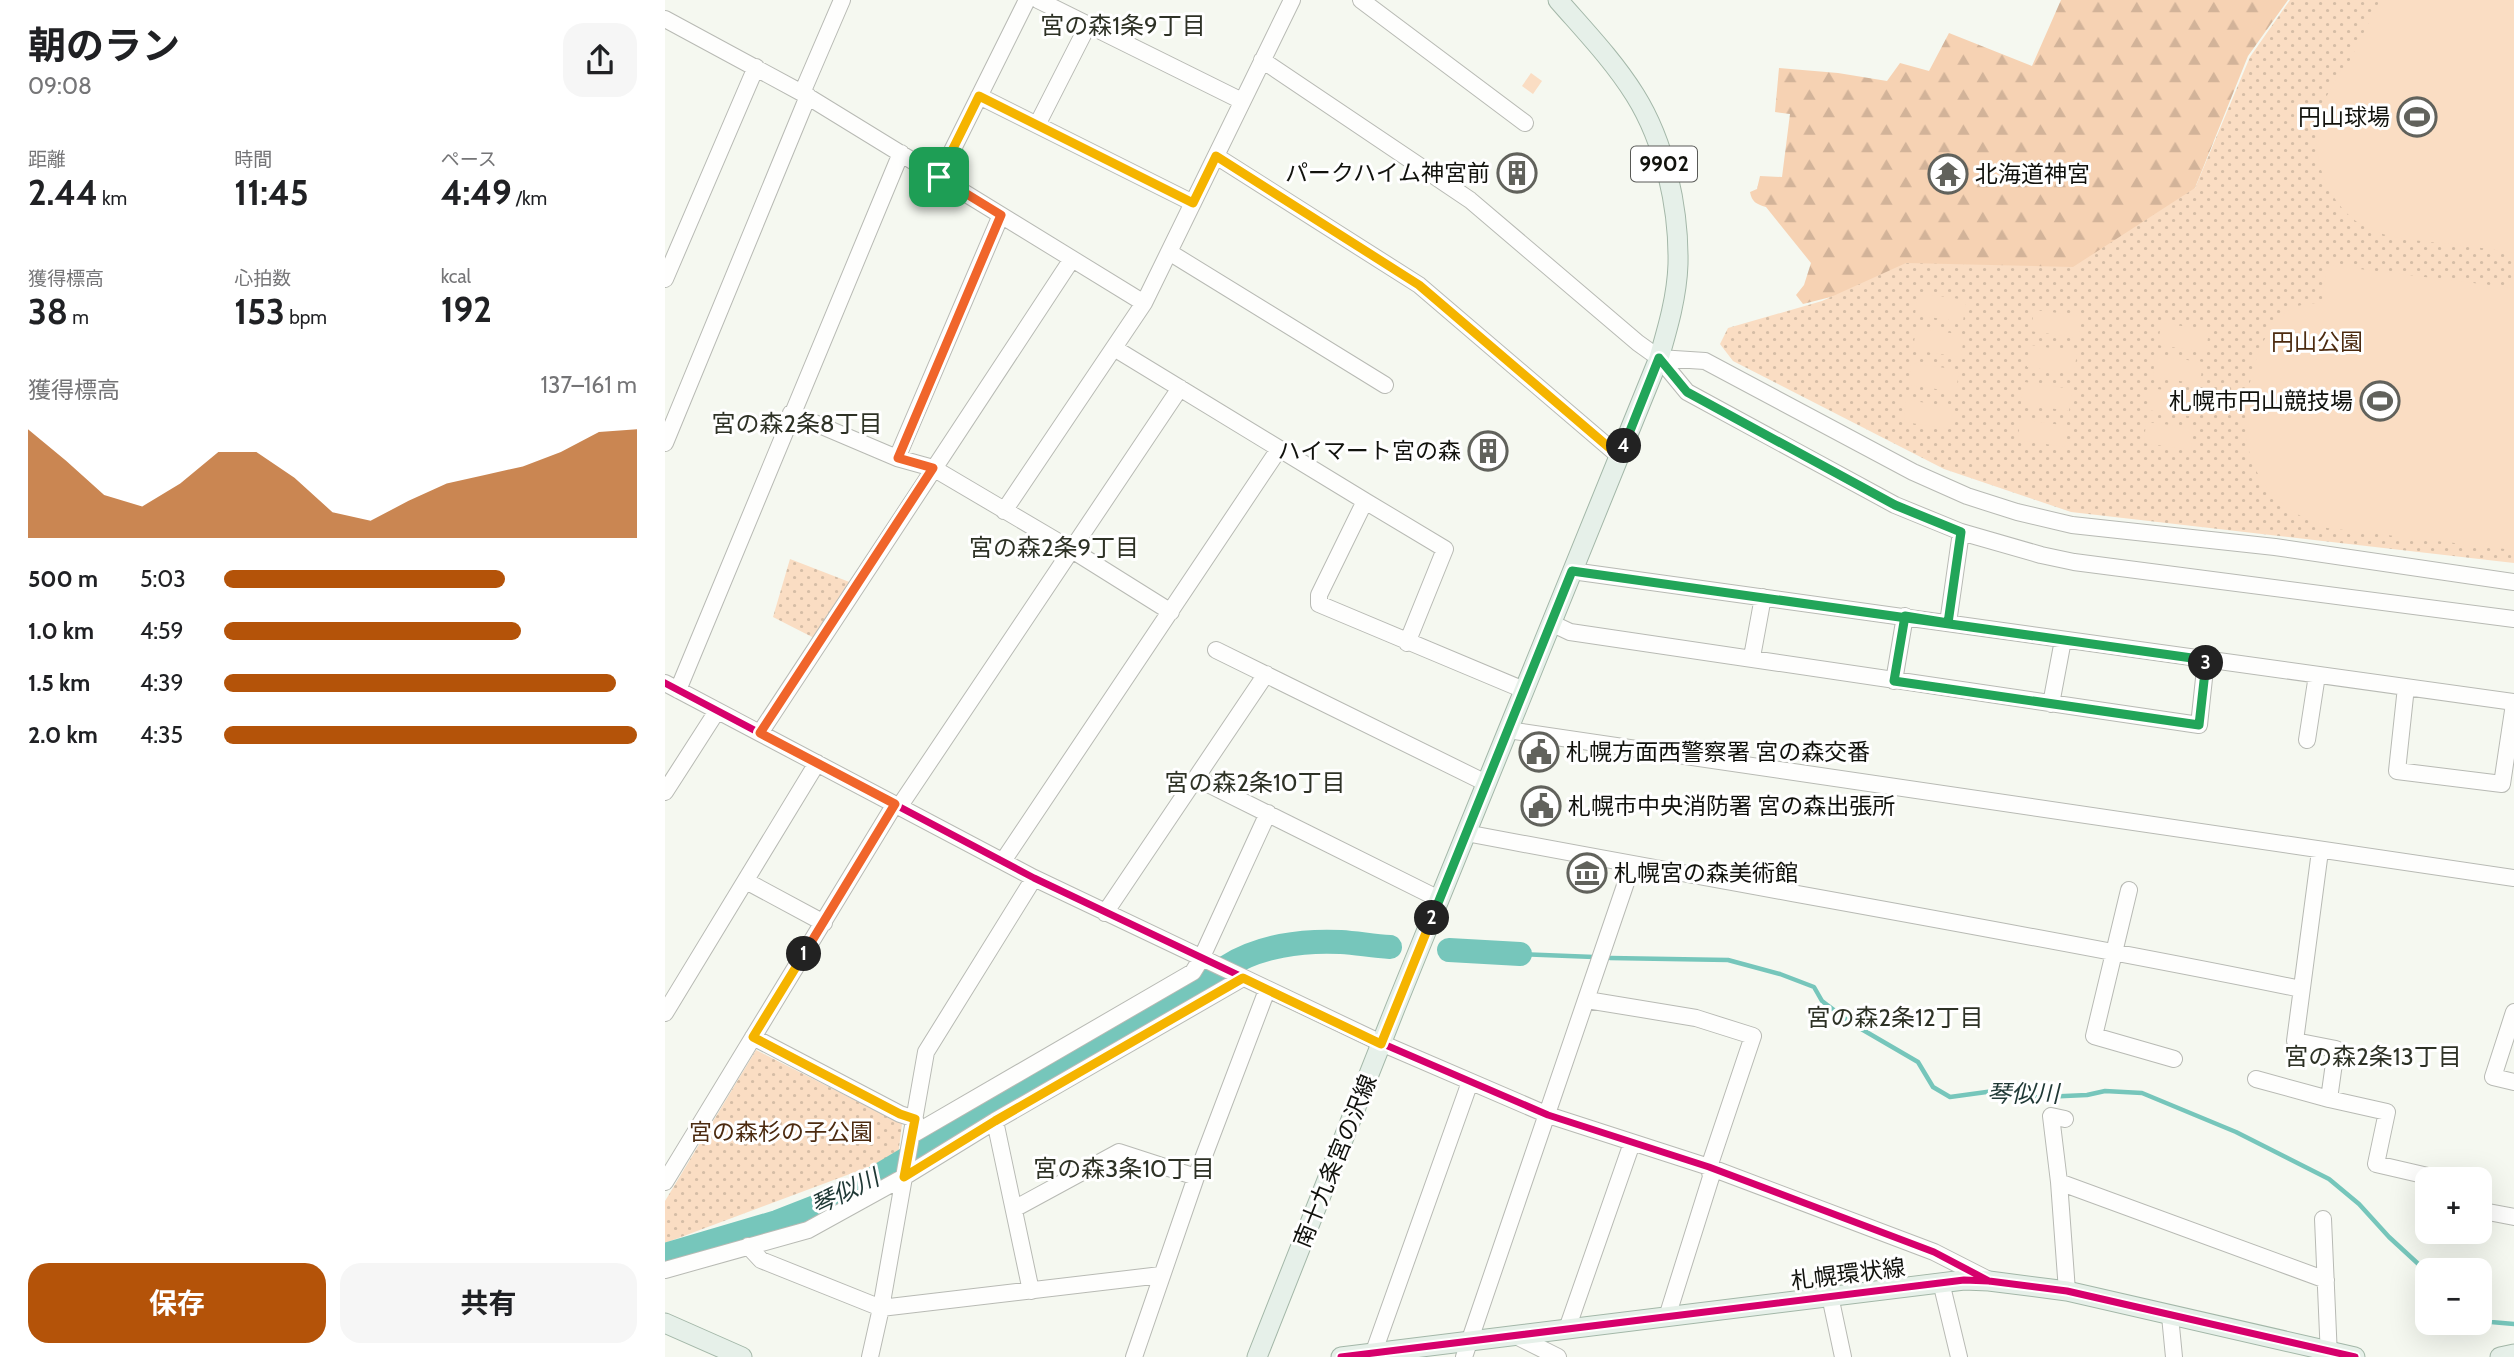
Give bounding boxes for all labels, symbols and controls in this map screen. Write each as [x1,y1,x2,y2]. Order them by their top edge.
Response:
district label: 宮の森1条9丁目 [1040,11,1206,40]
text: 朝のラン [28,22,180,69]
button: share [563,23,637,97]
text: 09:08 [28,72,92,100]
sports icon: 円山球場 [2396,96,2438,138]
place label: 円山球場 [2298,103,2390,131]
road number: 9902 [1631,146,1697,182]
pin [909,147,969,207]
text: 距離 [28,148,66,171]
text: 時間 [234,148,272,171]
text: ペース [441,148,497,171]
building icon: パークハイム神宮前 [1496,152,1538,194]
temple icon: 北海道神宮 [1927,153,1969,195]
icon: arrive [920,158,958,196]
place label: パークハイム神宮前 [1285,159,1490,187]
place label: 北海道神宮 [1975,160,2090,188]
text: 2.44 [28,171,98,214]
text: 11:45 [234,171,308,214]
text: 4:49 [441,171,512,214]
text: km [98,187,127,210]
text: /km [512,187,547,210]
text: kcal [441,265,471,288]
text: 獲得標高 [28,267,104,290]
text: 心拍数 [234,267,291,290]
text: 192 [441,288,492,331]
text: 38 [28,290,68,333]
text: 153 [234,290,285,333]
text: m [68,306,89,329]
text: bpm [285,306,327,329]
park label: 円山公園 [2271,328,2363,356]
text: 137–161 m [540,371,637,399]
text: 獲得標高 [28,376,120,404]
sports icon: 札幌市円山競技場 [2359,380,2401,422]
place label: 札幌市円山競技場 [2169,387,2353,415]
district label: 宮の森2条8丁目 [711,409,883,438]
pin: 4 [1607,428,1641,464]
building icon: ハイマート宮の森 [1467,430,1509,472]
text: 4 [1618,434,1629,457]
place label: ハイマート宮の森 [1277,437,1461,465]
district label: 宮の森2条9丁目 [969,533,1139,562]
text: 500 m [28,565,98,593]
text: 5:03 [140,565,186,593]
text: 1.0 km [28,617,94,645]
text: 4:59 [140,617,184,645]
pin: 3 [2189,646,2223,680]
text: 3 [2200,651,2211,674]
text: 1.5 km [28,669,90,697]
text: 4:39 [140,669,184,697]
text: 2.0 km [28,721,98,749]
text: 4:35 [140,721,183,749]
public building icon: 札幌方面西警察署 宮の森交番 [1518,731,1560,773]
place label: 札幌方面西警察署 宮の森交番 [1566,738,1870,766]
district label: 宮の森2条10丁目 [1164,768,1346,797]
public building icon: 札幌市中央消防署 宮の森出張所 [1520,785,1562,827]
place label: 札幌市中央消防署 宮の森出張所 [1568,792,1895,820]
museum icon: 札幌宮の森美術館 [1566,852,1608,894]
place label: 札幌宮の森美術館 [1614,859,1798,887]
pin: 2 [1415,900,1449,936]
text: 2 [1426,906,1437,929]
pin: 1 [787,936,821,972]
text: 1 [800,942,807,965]
district label: 宮の森2条12丁目 [1807,1003,1983,1032]
district label: 宮の森2条13丁目 [2284,1042,2462,1071]
street label: 南十九条宮の沢線 [1288,1070,1382,1252]
water label: 琴似川 [1987,1079,2062,1108]
park label: 宮の森杉の子公園 [689,1118,873,1146]
district label: 宮の森3条10丁目 [1033,1154,1215,1183]
water label: 琴似川 [806,1161,886,1220]
map controls [2415,1167,2492,1335]
button: + [2415,1167,2492,1244]
street label: 札幌環状線 [1789,1253,1907,1295]
button: − [2415,1258,2492,1335]
button: 保存 [28,1263,326,1343]
button: 共有 [340,1263,637,1343]

